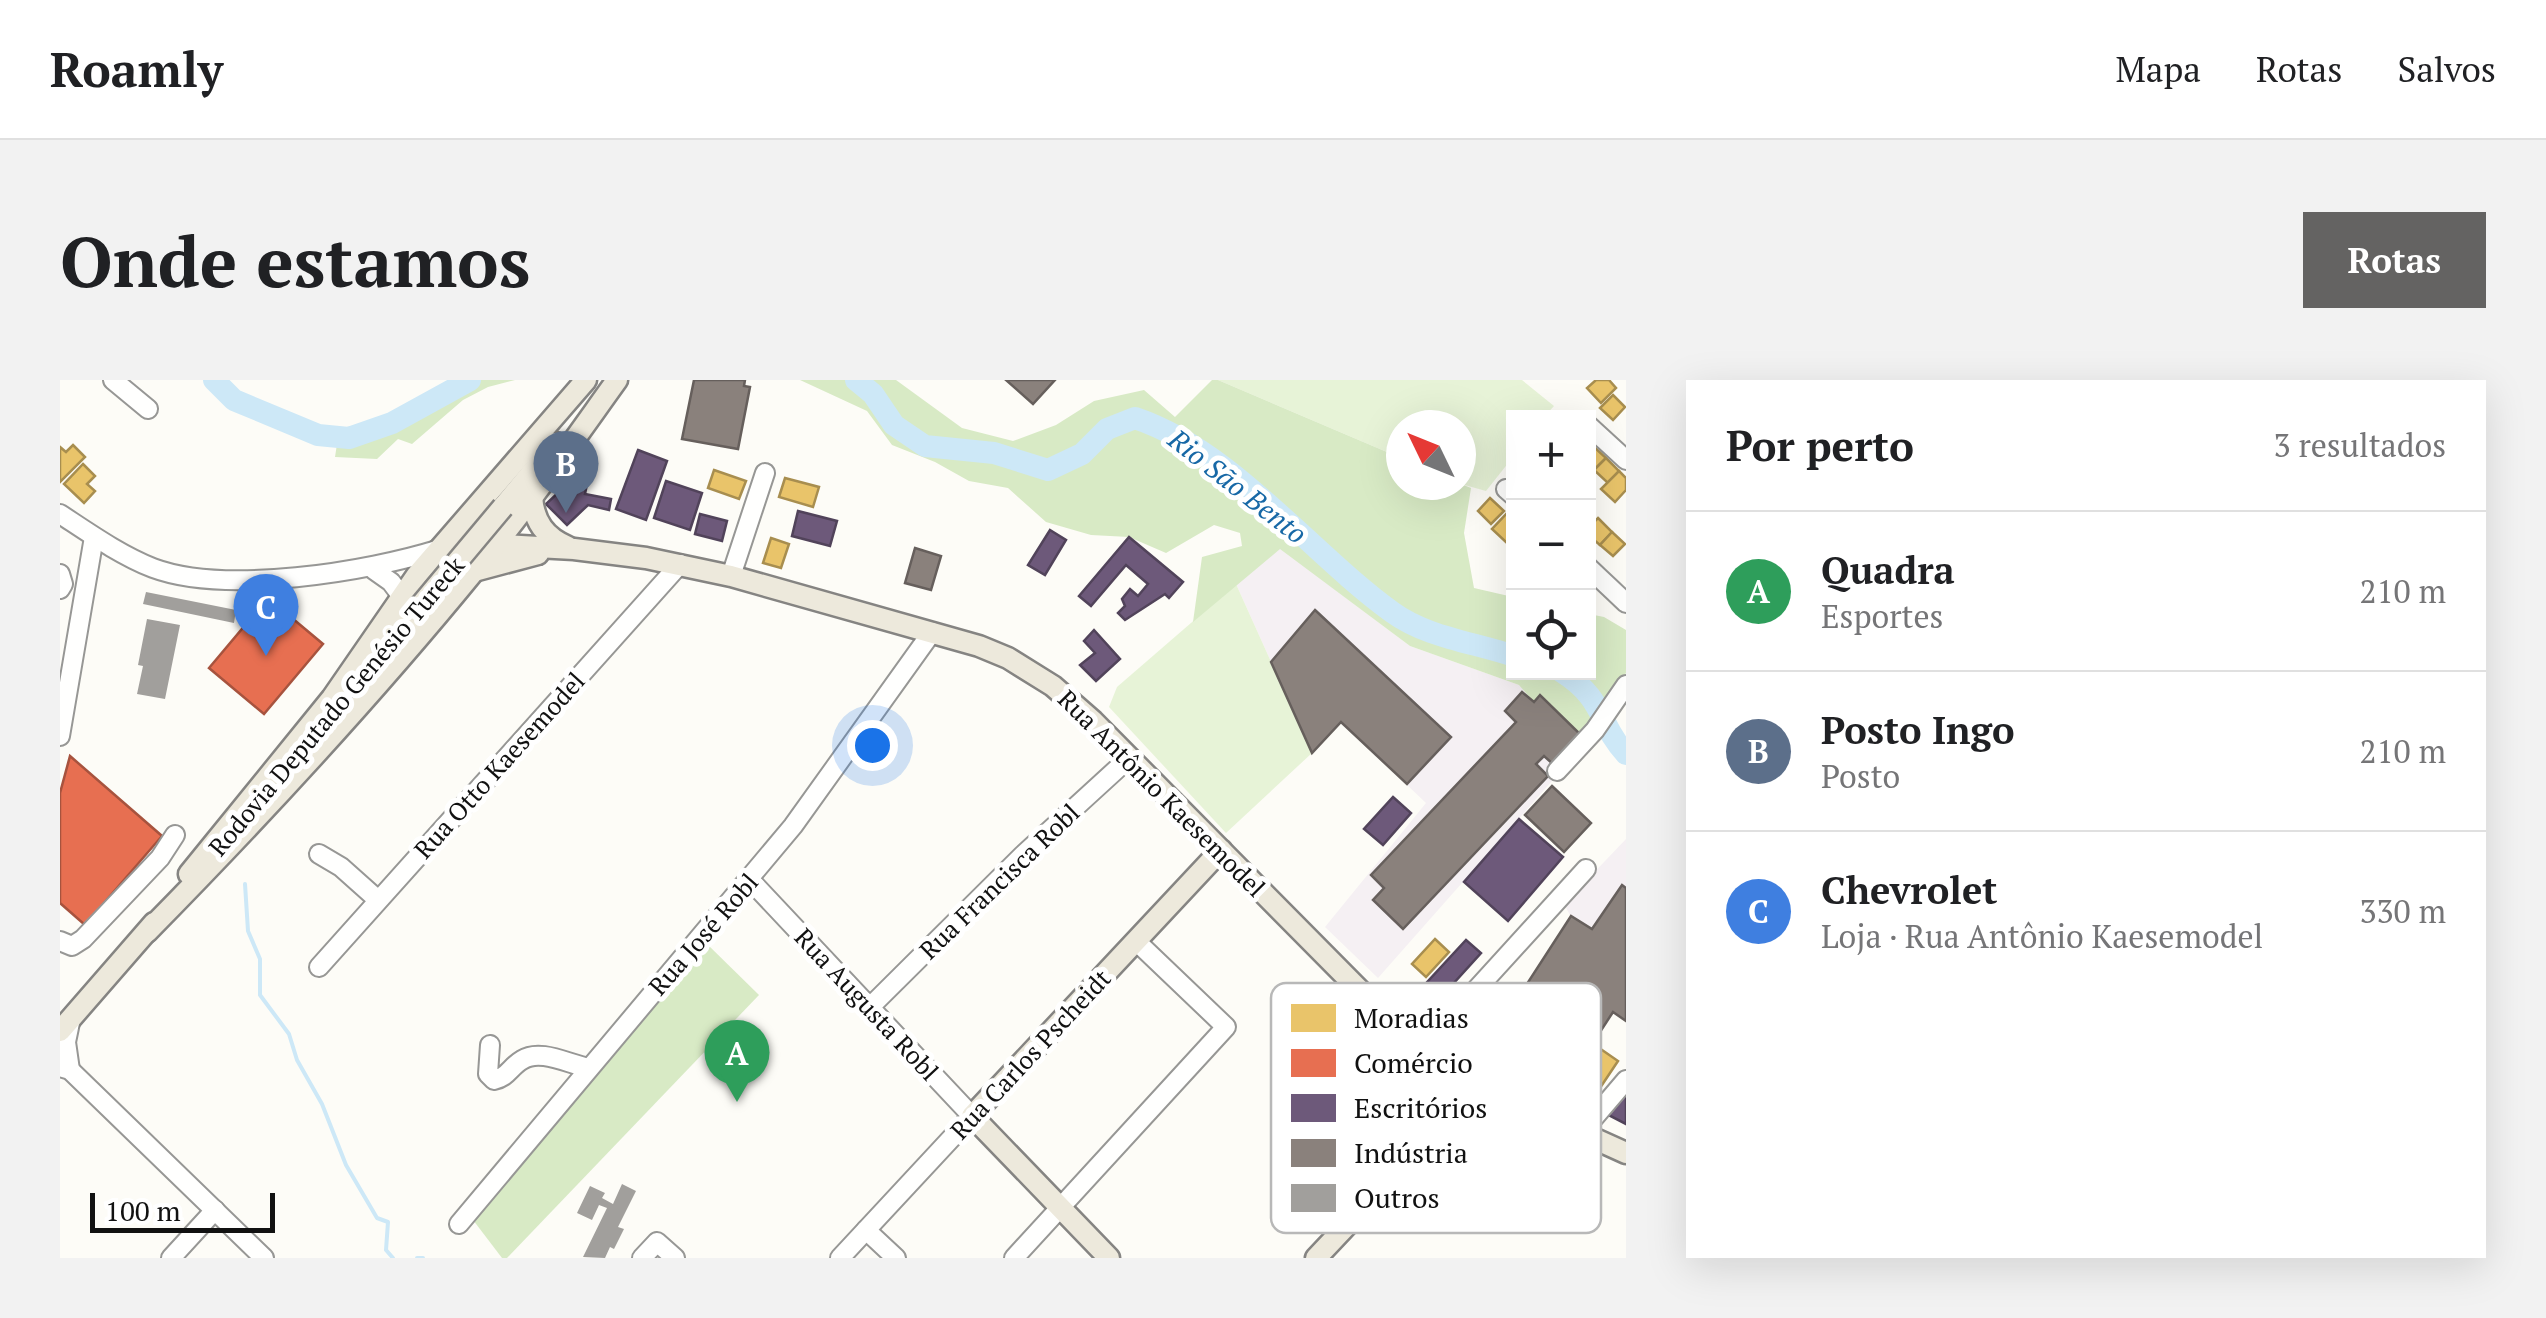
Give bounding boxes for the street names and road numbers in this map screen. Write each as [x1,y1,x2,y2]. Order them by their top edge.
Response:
street label: Rodovia Deputado Genésio Tureck [201,549,471,863]
street label: Rua Otto Kaesemodel [406,665,592,865]
street label: Rua Antônio Kaesemodel [1051,682,1273,904]
street label: Rua Francisca Robl [912,796,1086,966]
street label: Rua José Robl [641,866,765,1002]
street label: Rua Augusta Robl [788,921,946,1087]
street label: Rua Carlos Pscheidt [943,962,1117,1146]

